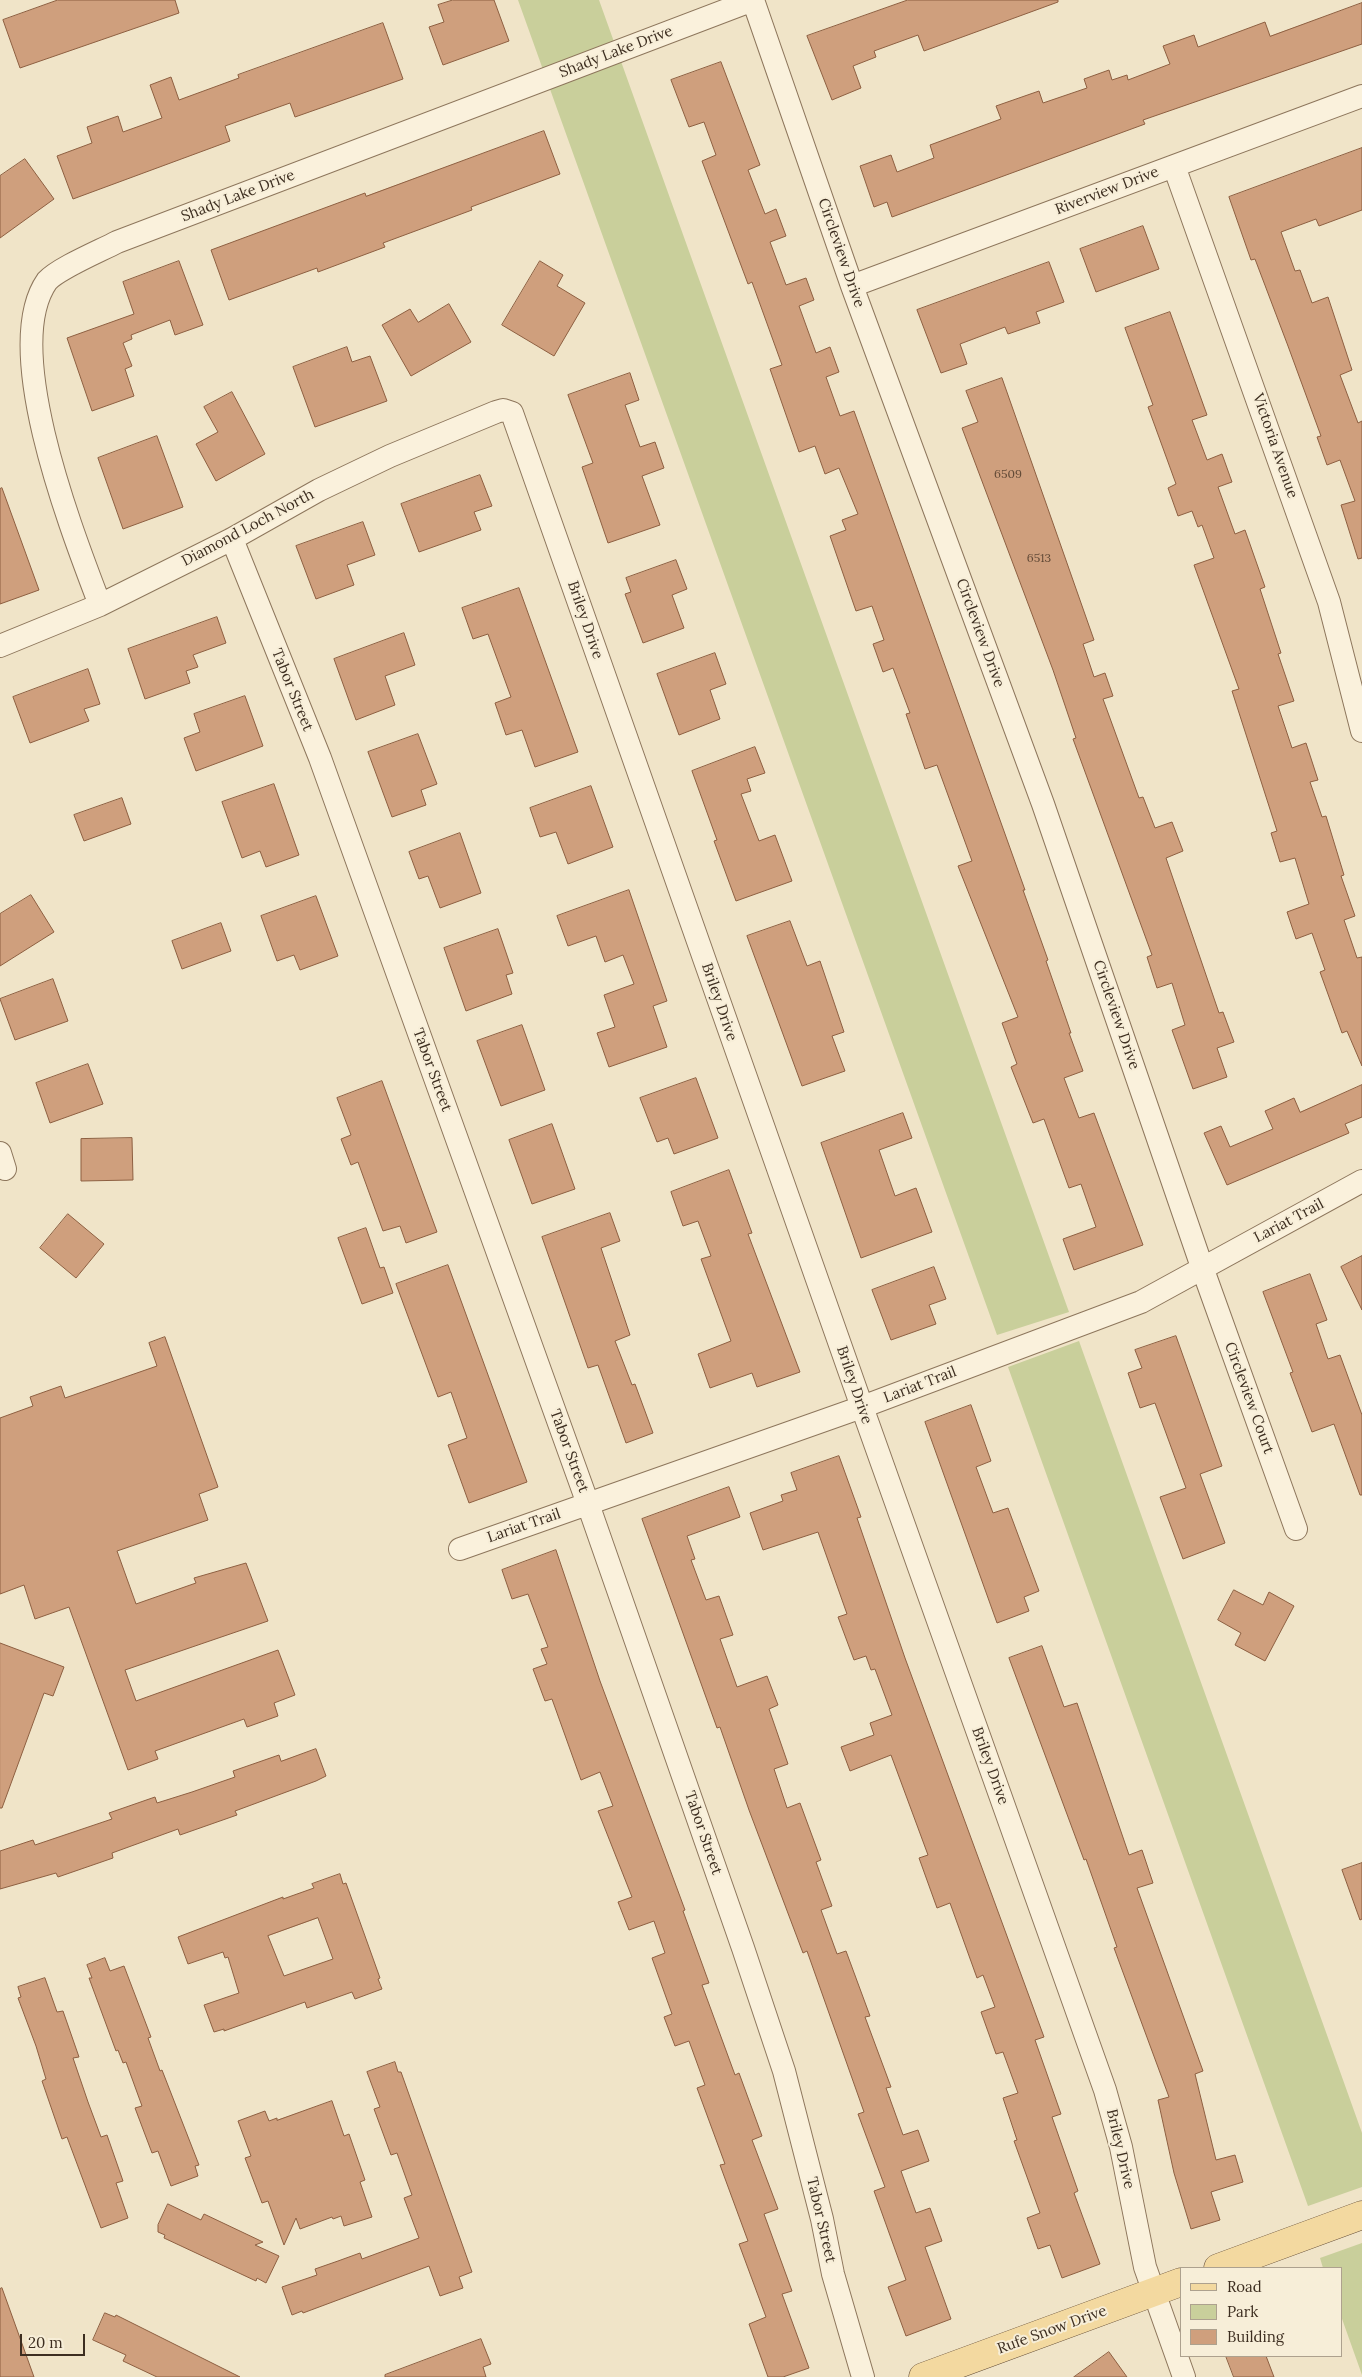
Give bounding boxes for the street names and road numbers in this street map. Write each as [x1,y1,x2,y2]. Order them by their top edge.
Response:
street label: Shady Lake Drive [557,22,675,82]
street label: Riverview Drive [1053,163,1161,219]
street label: Shady Lake Drive [179,166,297,226]
street label: Circleview Drive [814,196,868,310]
street label: Victoria Avenue [1249,391,1301,501]
street label: Diamond Loch North [179,486,317,570]
street label: Circleview Drive [952,576,1008,690]
street label: Briley Drive [563,579,607,661]
street label: Tabor Street [267,646,317,734]
street label: Circleview Drive [1089,958,1143,1072]
street label: Briley Drive [697,961,741,1043]
street label: Tabor Street [409,1026,455,1114]
street label: Lariat Trail [1251,1195,1327,1247]
street label: Circleview Court [1220,1340,1278,1456]
street label: Briley Drive [832,1344,876,1426]
street label: Lariat Trail [881,1363,959,1407]
street label: Tabor Street [546,1407,592,1495]
street label: Lariat Trail [485,1505,563,1547]
street label: Briley Drive [968,1725,1012,1807]
street label: Tabor Street [680,1789,726,1877]
street label: Briley Drive [1102,2107,1138,2191]
street label: Tabor Street [802,2175,840,2265]
street label: Rufe Snow Drive [995,2302,1109,2358]

